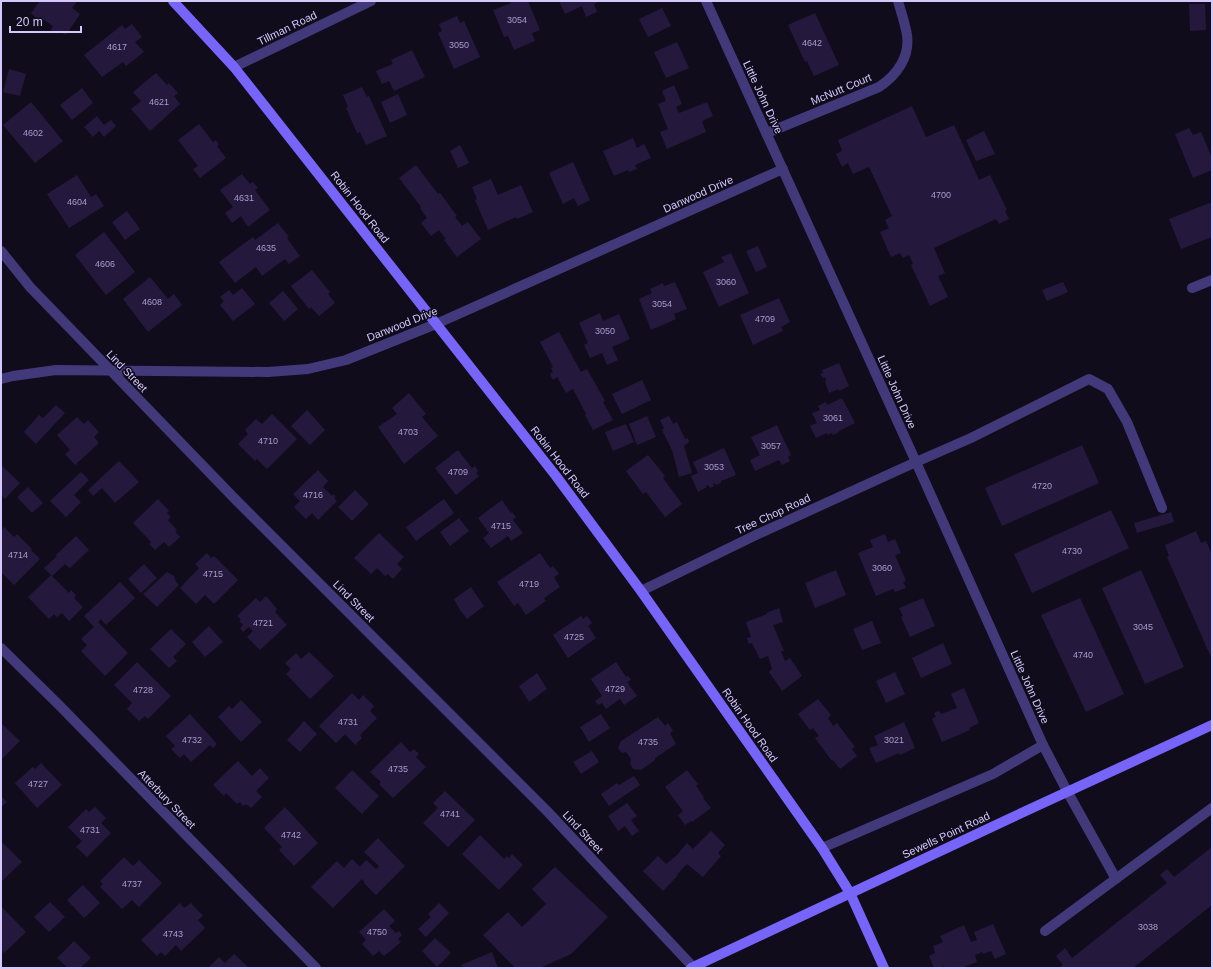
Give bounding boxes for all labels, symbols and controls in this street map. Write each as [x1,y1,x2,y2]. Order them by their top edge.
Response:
scale bar [10,8,81,34]
street label: Tillman Road [255,8,319,48]
text: 20 m [16,15,43,29]
house number: 3054 [507,15,527,25]
house number: 4642 [802,38,822,48]
house number: 3050 [449,40,469,50]
house number: 4617 [107,42,127,52]
street label: Little John Drive [741,59,785,135]
street label: McNutt Court [809,71,873,107]
house number: 4621 [149,97,169,107]
house number: 4602 [23,128,43,138]
street label: Robin Hood Road [328,169,392,245]
street label: Danwood Drive [661,173,735,215]
house number: 4700 [931,190,951,200]
house number: 4631 [234,193,254,203]
house number: 4604 [67,197,87,207]
house number: 4635 [256,243,276,253]
house number: 4606 [95,259,115,269]
house number: 3060 [716,277,736,287]
house number: 4608 [142,297,162,307]
house number: 3054 [652,299,672,309]
street label: Danwood Drive [365,304,439,344]
house number: 4709 [755,314,775,324]
house number: 3050 [595,326,615,336]
street label: Lind Street [104,348,150,394]
street label: Little John Drive [875,354,919,430]
house number: 3061 [823,413,843,423]
street label: Robin Hood Road [528,424,592,500]
house number: 4703 [398,427,418,437]
house number: 4710 [258,436,278,446]
house number: 3057 [761,441,781,451]
house number: 3053 [704,462,724,472]
house number: 4709 [448,467,468,477]
house number: 4720 [1032,481,1052,491]
house number: 4716 [303,490,323,500]
street label: Tree Chop Road [734,491,812,537]
house number: 4715 [491,521,511,531]
house number: 4730 [1062,546,1082,556]
house number: 4714 [8,550,28,560]
house number: 3060 [872,563,892,573]
house number: 4715 [203,569,223,579]
street label: Lind Street [331,578,377,624]
house number: 4719 [519,579,539,589]
house number: 4721 [253,618,273,628]
house number: 3045 [1133,622,1153,632]
house number: 4725 [564,632,584,642]
street label: Little John Drive [1008,649,1052,725]
house number: 4740 [1073,650,1093,660]
house number: 4729 [605,684,625,694]
house number: 4728 [133,685,153,695]
street label: Robin Hood Road [720,686,780,764]
house number: 4731 [338,717,358,727]
house number: 4732 [182,735,202,745]
house number: 3021 [884,735,904,745]
house number: 4735 [638,737,658,747]
house number: 4735 [388,764,408,774]
street label: Atterbury Street [136,767,198,831]
house number: 4727 [28,779,48,789]
street label: Lind Street [560,808,606,856]
house number: 4741 [440,809,460,819]
street label: Sewells Point Road [900,809,992,861]
house number: 4731 [80,825,100,835]
house number: 4742 [281,830,301,840]
house number: 4737 [122,879,142,889]
house number: 3038 [1138,922,1158,932]
house number: 4750 [367,927,387,937]
house number: 4743 [163,929,183,939]

